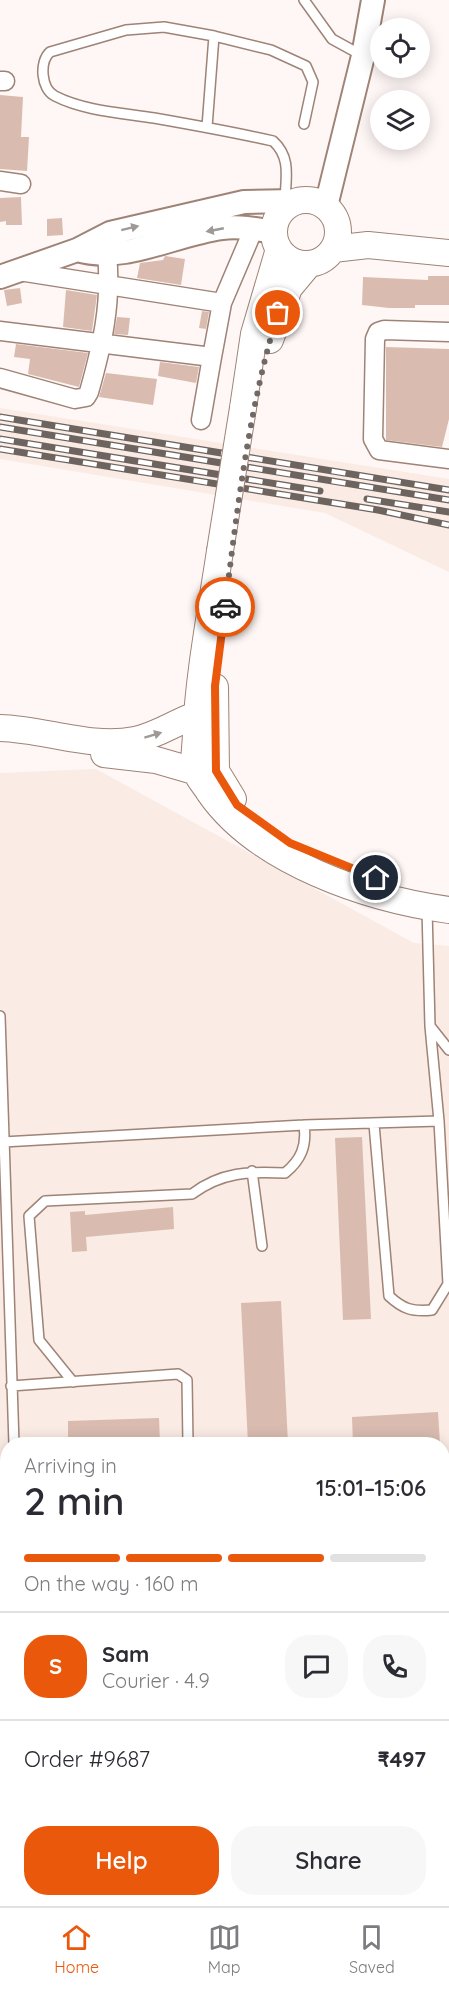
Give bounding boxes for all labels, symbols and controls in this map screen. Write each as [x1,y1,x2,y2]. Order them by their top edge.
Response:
map controls [370,18,430,150]
button: locate [370,18,430,78]
button: layers [370,90,430,150]
one-way arrow [121,222,140,232]
one-way arrow [206,226,225,235]
pin [252,287,303,338]
icon: bag [261,296,294,329]
courier [195,577,255,637]
icon: car [209,591,242,624]
one-way arrow [144,730,162,739]
pin [350,852,401,903]
icon: home [359,861,392,894]
text: Arriving in [24,1453,117,1478]
text: 15:01–15:06 [316,1474,426,1502]
text: 2 min [24,1476,125,1525]
text: On the way · 160 m [24,1571,198,1596]
button: chat [285,1635,348,1698]
button: phone [363,1635,426,1698]
text: Sam [102,1640,149,1668]
text: S [49,1652,62,1680]
text: Courier · 4.9 [102,1668,210,1693]
text: Order #9687 [24,1745,150,1773]
text: ₹497 [377,1745,426,1773]
button: Help [24,1826,219,1895]
button: Share [231,1826,426,1895]
tab: Home [54,1921,99,1977]
tab: Map [208,1921,241,1977]
tab: Saved [349,1921,395,1977]

